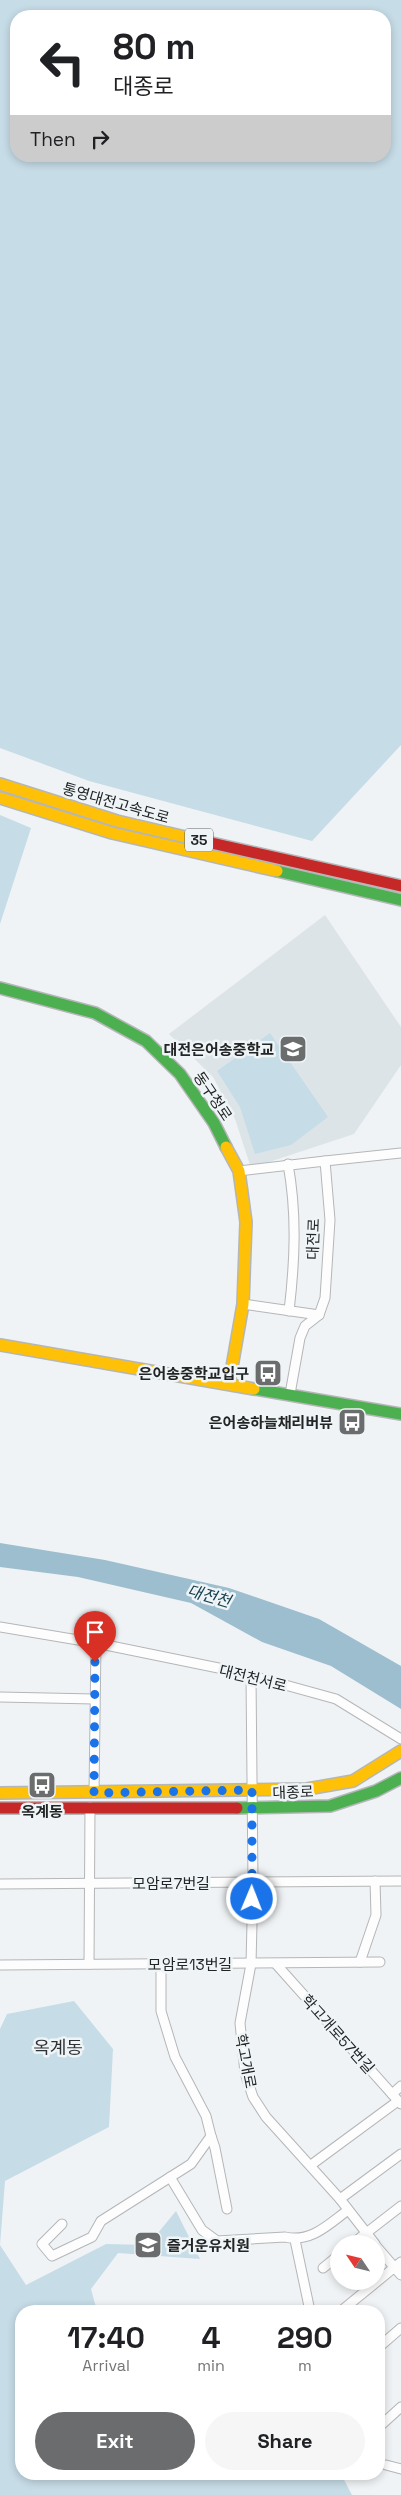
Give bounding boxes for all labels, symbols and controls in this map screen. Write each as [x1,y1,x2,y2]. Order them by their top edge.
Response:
text: 80 m [113,25,195,69]
icon: left [30,30,95,95]
text: 대종로 [113,72,174,100]
icon: right [86,125,114,153]
text: Then [30,127,76,152]
street label: 통영대전고속도로 [60,779,172,827]
road number: 35 [185,828,213,852]
school or university icon: 대전은어송중학교 [278,1034,308,1064]
place label: 대전은어송중학교 [164,1040,274,1059]
street label: 동구청로 [190,1068,236,1124]
street label: 대전로 [303,1218,323,1260]
bus stop icon: 은어송중학교입구 [253,1358,283,1388]
place label: 은어송중학교입구 [139,1364,249,1383]
bus stop icon: 은어송하늘채리버뷰 [337,1407,367,1437]
place label: 은어송하늘채리버뷰 [209,1413,333,1432]
water label: 대전천 [185,1580,235,1613]
pin [74,1611,116,1662]
icon: arrive [81,1618,109,1646]
street label: 대전천서로 [217,1660,289,1696]
bus stop icon: 옥계동 [27,1770,57,1800]
street label: 대종로 [272,1782,314,1802]
place label: 옥계동 [21,1802,63,1821]
position arrow [225,1872,277,1924]
street label: 모암로7번길 [132,1874,210,1893]
street label: 모암로13번길 [148,1955,232,1974]
street label: 학고개로57번길 [297,1990,379,2078]
street label: 학고개로 [231,2032,261,2090]
district label: 옥계동 [33,2036,83,2059]
school or university icon: 즐거운유치원 [133,2230,163,2260]
north arrow [330,2235,385,2290]
map controls [330,2235,385,2290]
place label: 즐거운유치원 [167,2236,250,2255]
text: 17:40 [67,2318,145,2357]
text: 4 [201,2318,221,2357]
text: 290 [277,2318,333,2357]
text: Arrival [82,2355,130,2376]
text: min [197,2355,225,2376]
text: m [298,2355,312,2376]
button: Exit [35,2412,195,2470]
button: Share [205,2412,365,2470]

